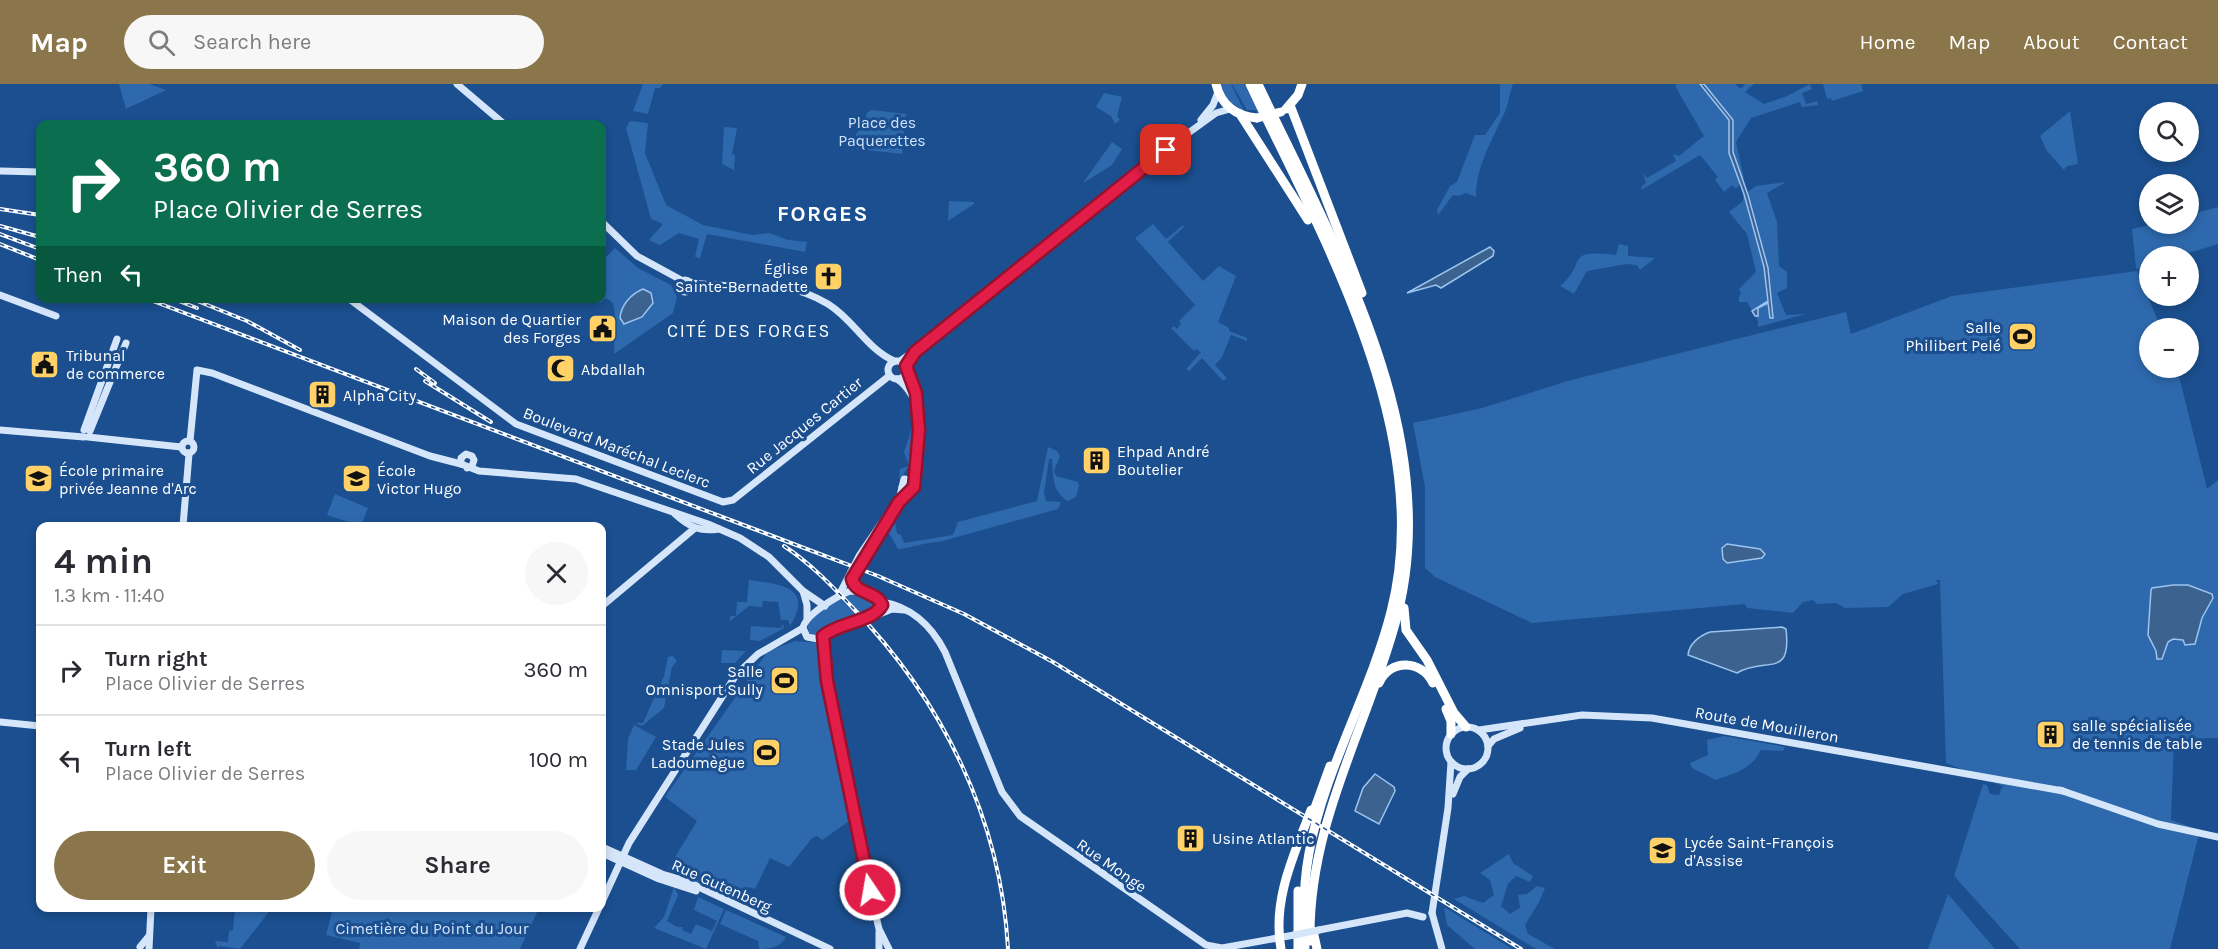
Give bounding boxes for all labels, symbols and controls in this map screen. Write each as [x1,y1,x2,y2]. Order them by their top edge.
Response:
search box [124,15,544,69]
text: Map [30,26,88,59]
icon: search [145,26,178,59]
text: Search here [193,29,311,55]
text: Home [1860,30,1916,54]
text: Map [1949,30,1990,54]
text: About [2023,30,2080,54]
text: Contact [2113,30,2188,54]
map controls [2139,102,2199,378]
button: search [2139,102,2199,162]
park label: Place des Paquerettes [838,113,926,150]
pin [1140,124,1191,175]
icon: arrive [1149,133,1182,166]
text: 360 m [153,142,282,192]
icon: right [54,144,132,222]
button: layers [2139,174,2199,234]
text: Place Olivier de Serres [153,193,423,225]
district label: FORGES [777,201,869,227]
button: + [2139,246,2199,306]
icon: left [115,258,148,291]
place label: Église Sainte-Bernadette [675,259,808,296]
church icon: Église Sainte-Bernadette [813,261,845,293]
text: Then [54,262,103,288]
place label: Maison de Quartier des Forges [442,310,581,347]
public building icon: Maison de Quartier des Forges [586,312,618,344]
place label: Salle Philibert Pelé [1905,318,2001,355]
button: − [2139,318,2199,378]
district label: CITÉ DES FORGES [667,319,831,342]
sports icon: Salle Philibert Pelé [2006,320,2038,352]
place label: Tribunal de commerce [66,346,165,383]
public building icon: Tribunal de commerce [29,348,61,380]
mosque icon: Abdallah [544,353,576,385]
place label: Abdallah [581,360,645,379]
street label: Rue Jacques Cartier [743,373,866,478]
building icon: Alpha City [306,379,338,411]
place label: Alpha City [343,386,417,405]
street label: Boulevard Maréchal Leclerc [521,403,713,492]
place label: Ehpad André Boutelier [1117,442,1209,479]
building icon: Ehpad André Boutelier [1080,444,1112,476]
place label: École primaire privée Jeanne d'Arc [59,461,197,498]
place label: École Victor Hugo [377,461,462,498]
school or university icon: École primaire privée Jeanne d'Arc [22,463,54,495]
school or university icon: École Victor Hugo [340,463,372,495]
text: 4 min [54,540,153,582]
button: close [525,542,588,605]
text: 1.3 km · 11:40 [54,584,165,607]
text: Turn right [105,646,208,672]
icon: right [54,654,87,687]
text: 360 m [524,657,588,683]
place label: Salle Omnisport Sully [645,662,764,699]
sports icon: Salle Omnisport Sully [768,664,800,696]
text: Place Olivier de Serres [105,672,305,695]
street label: Route de Mouilleron [1693,702,1840,747]
place label: salle spécialisée de tennis de table [2072,716,2203,753]
building icon: salle spécialisée de tennis de table [2035,718,2067,750]
place label: Stade Jules Ladoumègue [651,735,745,772]
text: Turn left [105,736,192,762]
sports icon: Stade Jules Ladoumègue [750,737,782,769]
icon: left [54,744,87,777]
text: 100 m [529,747,588,773]
text: Place Olivier de Serres [105,762,305,785]
building icon: Usine Atlantic [1175,822,1207,854]
place label: Usine Atlantic [1212,829,1315,848]
button: Exit [54,831,315,900]
button: Share [327,831,588,900]
place label: Lycée Saint-François d'Assise [1684,833,1834,870]
street label: Rue Monge [1073,834,1150,896]
school or university icon: Lycée Saint-François d'Assise [1647,835,1679,867]
street label: Rue Gutenberg [669,855,775,916]
position arrow [838,858,902,922]
park label: Cimetière du Point du Jour [335,919,529,938]

